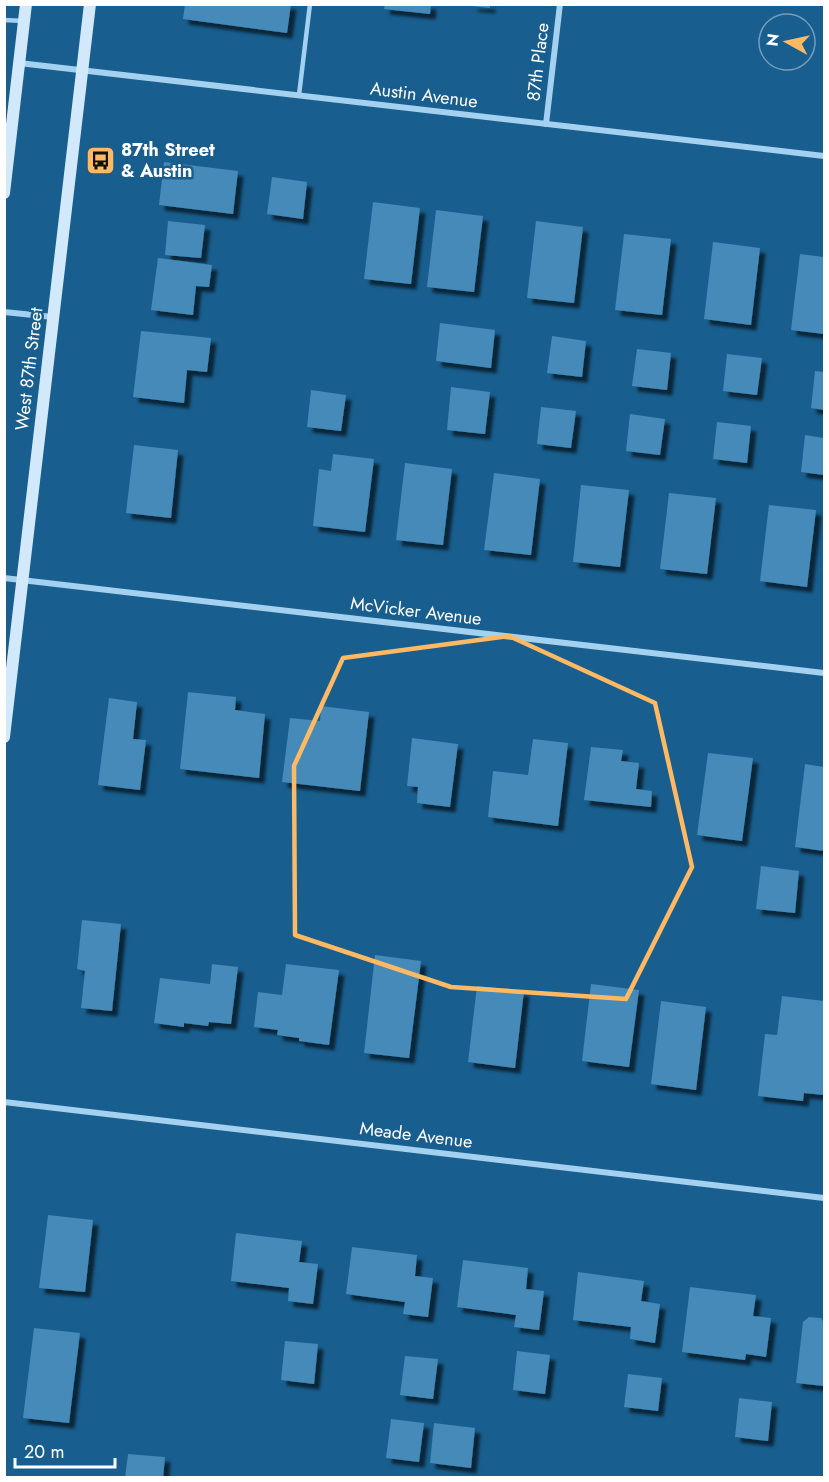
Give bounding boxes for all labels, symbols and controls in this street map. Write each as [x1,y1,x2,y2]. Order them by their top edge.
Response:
north arrow [757,12,817,72]
street label: 87th Place [520,21,556,103]
text: N [760,32,785,48]
street label: Austin Avenue [369,76,479,114]
place label: 87th Street & Austin [121,137,215,184]
bus stop icon: 87th Street & Austin [84,144,116,176]
street label: West 87th Street [9,305,50,432]
street label: McVicker Avenue [349,590,483,632]
street label: Meade Avenue [358,1115,474,1155]
scale bar [15,1431,116,1469]
text: 20 m [24,1439,64,1465]

